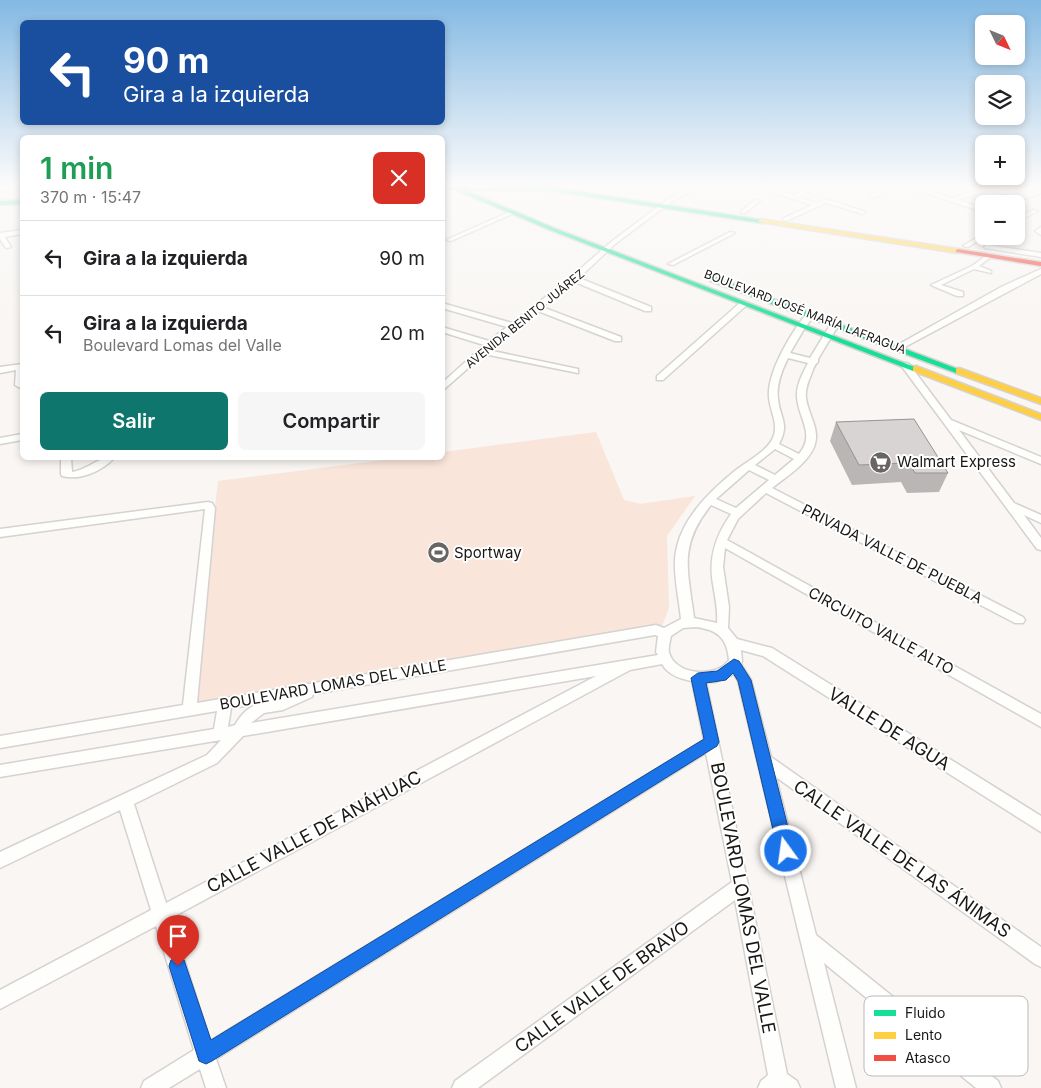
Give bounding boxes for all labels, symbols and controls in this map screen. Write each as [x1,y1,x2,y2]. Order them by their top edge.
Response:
north arrow [975,15,1025,65]
map controls [975,15,1025,245]
text: 90 m [123,39,210,81]
icon: left [40,40,105,105]
button: layers [975,75,1025,125]
text: Gira a la izquierda [123,81,310,107]
button: + [975,135,1025,185]
text: 1 min [40,150,113,186]
button: close [373,152,425,204]
text: 370 m · 15:47 [40,187,141,207]
button: − [975,195,1025,245]
icon: left [40,244,68,272]
text: Gira a la izquierda [83,247,248,270]
text: 90 m [379,247,425,270]
street label: AVENIDA BENITO JUÁREZ [462,266,587,371]
street label: BOULEVARD JOSÉ MARÍA LAFRAGUA [702,266,908,357]
text: Gira a la izquierda [83,312,248,335]
icon: left [40,319,68,347]
text: 20 m [379,322,425,345]
text: Boulevard Lomas del Valle [83,335,282,355]
button: Salir [40,392,228,450]
button: Compartir [238,392,425,450]
supermarket icon: Walmart Express [869,450,893,474]
place label: Walmart Express [897,452,1016,471]
street label: PRIVADA VALLE DE PUEBLA [799,500,986,607]
sports icon: Sportway [426,541,450,565]
place label: Sportway [454,543,522,562]
street label: CIRCUITO VALLE ALTO [805,583,957,679]
street label: BOULEVARD LOMAS DEL VALLE [218,655,448,714]
street label: VALLE DE AGUA [825,683,954,774]
street label: BOULEVARD LOMAS DEL VALLE [707,761,780,1035]
street label: CALLE VALLE DE ANÁHUAC [202,765,425,897]
street label: CALLE VALLE DE LAS ÁNIMAS [790,774,1016,942]
position arrow [759,824,811,876]
pin [157,915,199,966]
street label: CALLE VALLE DE BRAVO [510,916,693,1057]
icon: arrive [164,922,192,950]
legend [864,996,1028,1076]
text: Fluido [905,1004,945,1021]
text: Lento [905,1026,942,1043]
text: Atasco [905,1049,951,1066]

